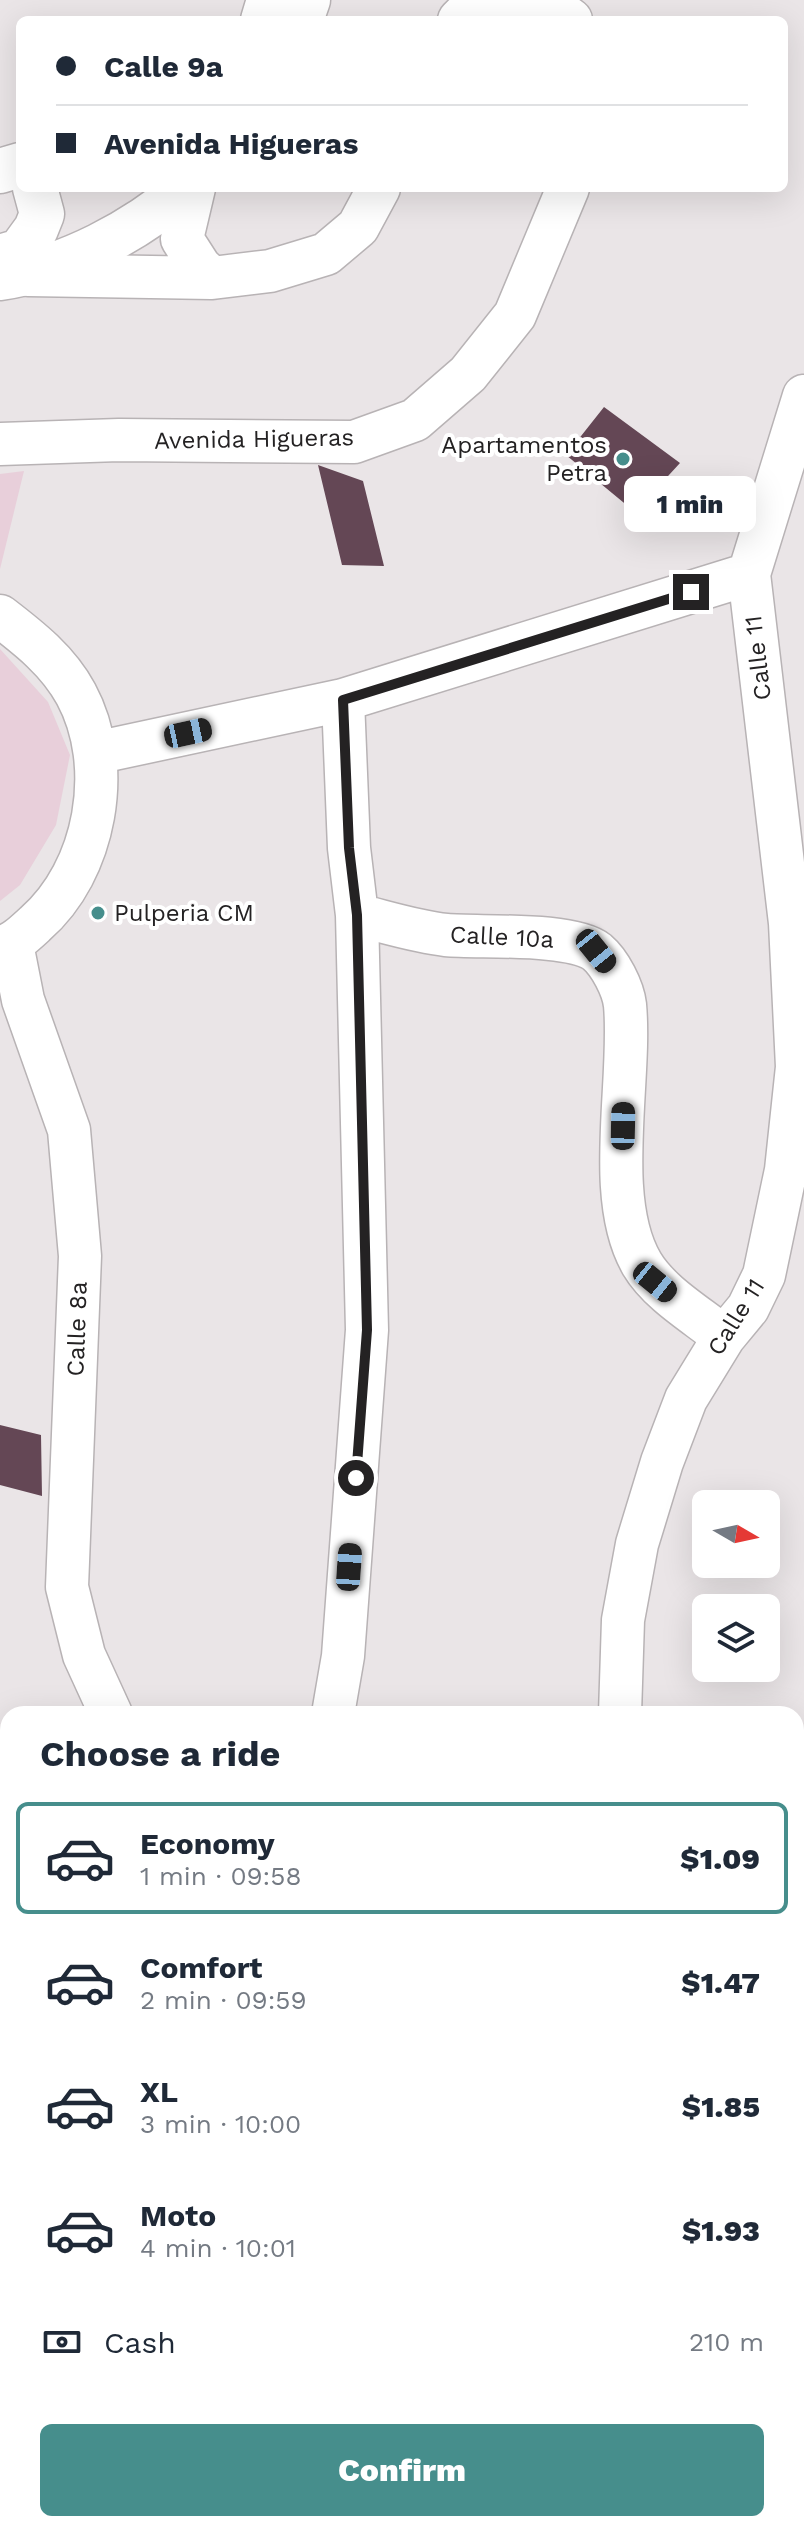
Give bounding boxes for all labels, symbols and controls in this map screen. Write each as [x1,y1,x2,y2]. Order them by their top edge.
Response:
text: Calle 9a [104,49,223,84]
text: Avenida Higueras [104,126,358,161]
street label: Avenida Higueras [154,423,354,455]
place label: Apartamentos Petra [441,431,607,487]
marker: Apartamentos Petra [614,450,632,468]
callout: 1 min [625,476,757,532]
text: 1 min [657,489,723,519]
route end [673,574,709,610]
street label: Calle 11 [739,614,777,702]
car [162,716,214,750]
place label: Pulperia CM [114,899,254,927]
marker: Pulperia CM [89,904,107,922]
street label: Calle 10a [449,920,555,954]
car [572,925,620,977]
car [611,1102,635,1150]
car [629,1258,681,1306]
street label: Calle 11 [702,1274,770,1360]
street label: Calle 8a [61,1281,93,1377]
route start [338,1460,374,1496]
north arrow [692,1490,780,1578]
map controls [692,1490,780,1682]
car [335,1542,363,1592]
button: layers [692,1594,780,1682]
text: Choose a ride [40,1733,280,1775]
icon: car [44,1822,116,1894]
text: Economy [140,1826,275,1861]
text: $1.09 [680,1841,760,1876]
text: 1 min · 09:58 [140,1861,301,1891]
icon: car [44,1946,116,2018]
text: Comfort [140,1950,262,1985]
text: $1.47 [681,1965,760,2000]
text: 2 min · 09:59 [140,1985,307,2015]
icon: car [44,2070,116,2142]
text: XL [140,2074,178,2109]
text: $1.85 [682,2089,760,2124]
text: 3 min · 10:00 [140,2109,301,2139]
icon: car [44,2194,116,2266]
text: Moto [140,2198,216,2233]
text: $1.93 [682,2213,760,2248]
text: 4 min · 10:01 [140,2233,296,2263]
icon: cash [40,2320,84,2364]
text: Cash [104,2325,176,2360]
text: 210 m [689,2327,764,2357]
button: Confirm [40,2424,764,2516]

